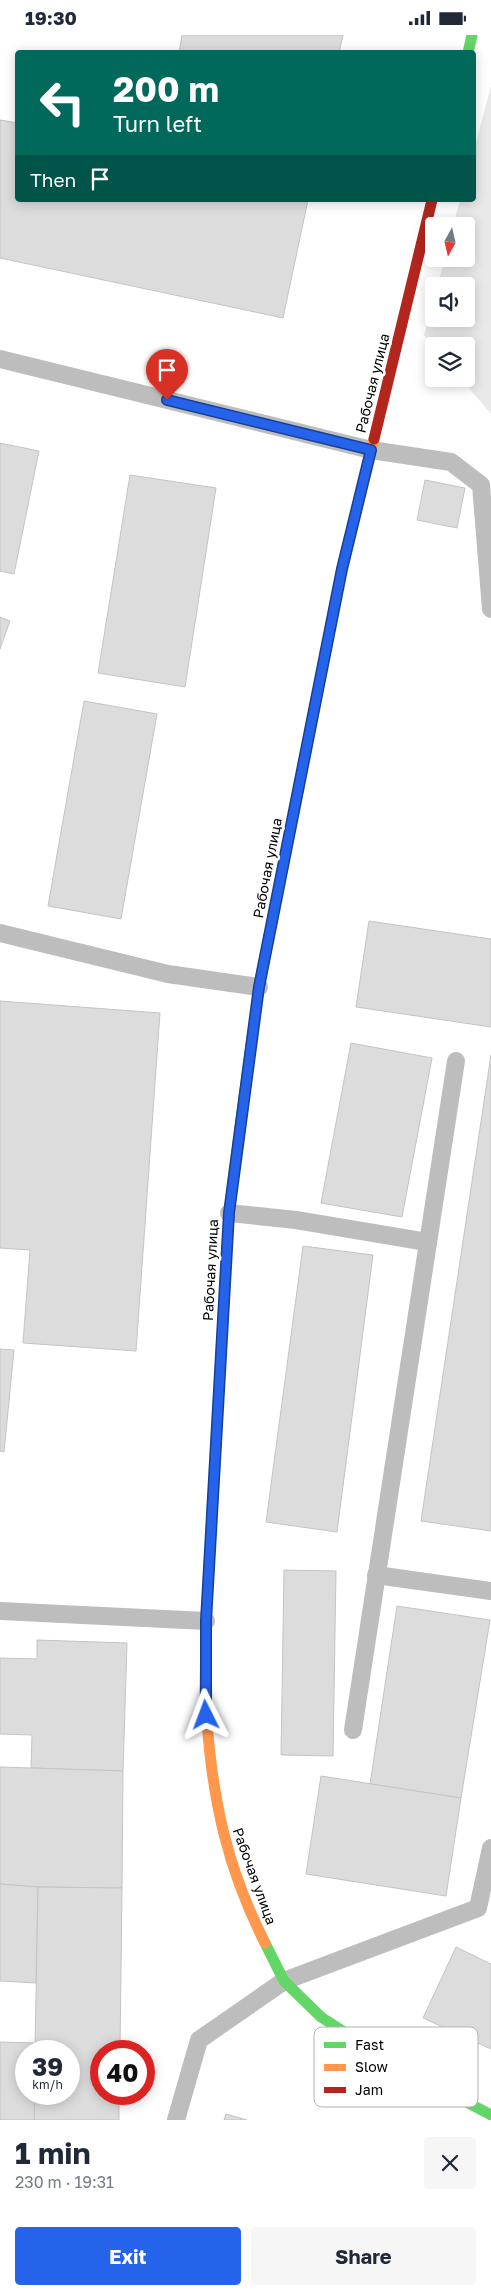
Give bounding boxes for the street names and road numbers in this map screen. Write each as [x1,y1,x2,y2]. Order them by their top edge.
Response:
street label: Рабочая улица [351,331,393,435]
street label: Рабочая улица [249,816,285,920]
street label: Рабочая улица [199,1219,221,1321]
street label: Рабочая улица [230,1825,280,1927]

